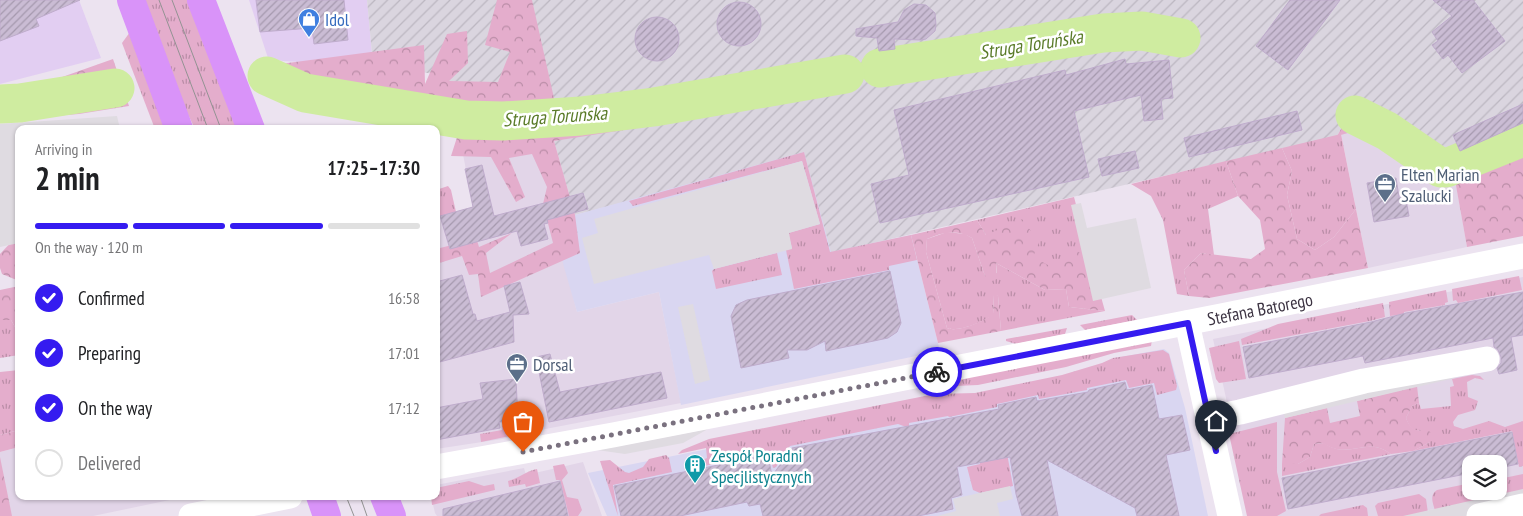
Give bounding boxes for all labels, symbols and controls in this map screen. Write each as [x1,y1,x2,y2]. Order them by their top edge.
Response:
shop icon: Idol [297,7,321,38]
place label: Idol [325,8,350,31]
water label: Struga Toruńska [978,24,1086,64]
water label: Struga Toruńska [502,100,609,132]
text: Arriving in [35,139,92,159]
text: 17:25–17:30 [327,156,420,180]
text: 2 min [35,157,100,199]
place label: Elten Marian Szalucki [1401,163,1479,207]
office icon: Elten Marian Szalucki [1373,172,1397,203]
text: On the way · 120 m [35,237,143,257]
icon: check [35,284,63,312]
text: Confirmed [78,286,145,310]
street label: Stefana Batorego [1205,287,1315,330]
text: 16:58 [388,288,420,308]
icon: check [35,339,63,367]
text: Preparing [78,341,141,365]
text: 17:01 [388,343,420,363]
courier [912,347,962,397]
office icon: Dorsal [505,352,529,383]
place label: Dorsal [533,353,573,376]
icon: bike [923,358,951,386]
icon: check [35,394,63,422]
text: On the way [78,396,152,420]
text: 17:12 [388,398,420,418]
pin [1195,400,1237,451]
pin [502,401,544,452]
icon: home [1202,407,1230,435]
icon: bag [509,408,537,436]
place label: Zespół Poradni Specjlistycznych [711,444,812,488]
text: Delivered [78,451,141,475]
building icon: Zespół Poradni Specjlistycznych [683,453,707,484]
map controls [1462,455,1507,500]
button: layers [1462,455,1507,500]

